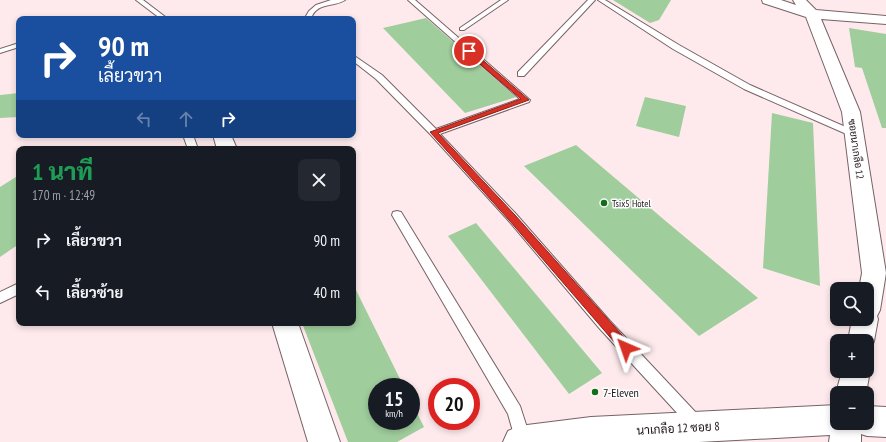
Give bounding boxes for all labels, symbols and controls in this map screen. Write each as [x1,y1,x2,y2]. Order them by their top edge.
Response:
text: 90 m [98,27,149,64]
icon: right [32,32,84,84]
pin [452,34,486,68]
icon: arrive [458,40,480,62]
text: เลี้ยวขวา [98,64,162,87]
icon: left [133,108,155,130]
icon: ahead [175,108,197,130]
icon: right [217,108,239,130]
street label: ซอยนาเกลือ 12 [845,118,867,180]
text: 1 นาที [32,156,93,187]
button: close [298,159,340,201]
text: 170 m · 12:49 [32,187,95,204]
place label: Tsix5 Hotel [612,197,651,210]
marker: Tsix5 Hotel [599,198,609,208]
icon: right [32,229,54,251]
text: เลี้ยวขวา [66,231,122,250]
text: 90 m [314,231,340,250]
icon: left [32,281,54,303]
map controls [830,282,874,430]
button: search [830,282,874,326]
text: เลี้ยวซ้าย [66,283,123,302]
text: 40 m [314,283,340,302]
position arrow [605,327,647,369]
button: + [830,334,874,378]
speed limit sign: 20 [428,378,480,430]
place label: 7-Eleven [603,385,639,400]
text: 15 [384,386,404,412]
button: − [830,386,874,430]
marker: 7-Eleven [590,387,600,397]
text: km/h [385,407,403,420]
street label: นาเกลือ 12 ซอย 8 [636,418,720,438]

